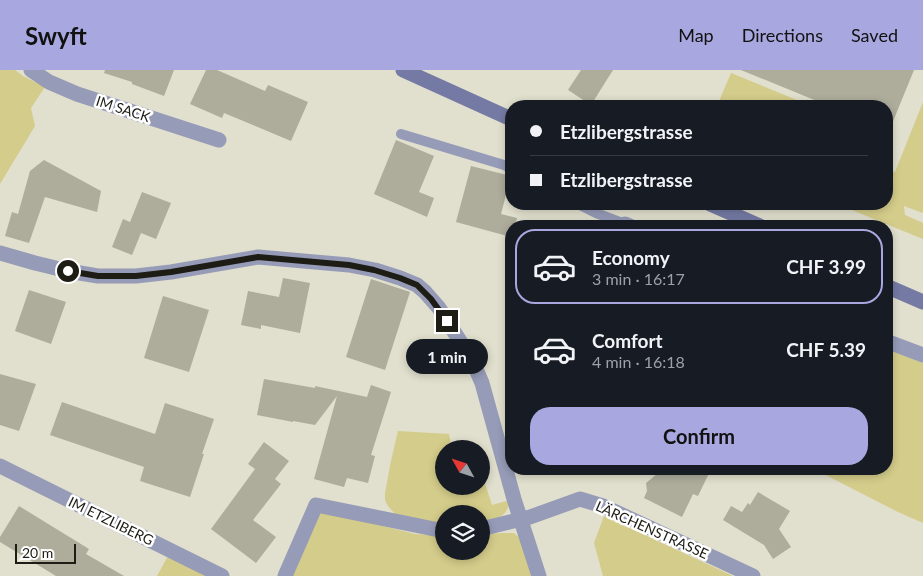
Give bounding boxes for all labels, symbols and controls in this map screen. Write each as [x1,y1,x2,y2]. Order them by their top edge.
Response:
text: Swyft [25,21,87,50]
text: Map [678,24,714,46]
text: Directions [742,24,823,46]
text: Saved [851,24,898,46]
street label: IM SACK [94,92,153,125]
text: Etzlibergstrasse [560,120,693,143]
text: Etzlibergstrasse [560,168,693,191]
icon: car [532,244,577,289]
text: Economy [592,246,670,269]
text: CHF 3.99 [786,255,866,278]
route start [57,260,79,282]
text: 3 min · 16:17 [592,269,685,288]
route end [436,310,458,332]
icon: car [532,327,577,372]
text: Comfort [592,329,663,352]
callout: 1 min [406,338,488,374]
text: CHF 5.39 [786,338,866,361]
text: 1 min [427,347,467,366]
text: 4 min · 16:18 [592,352,685,371]
button: Confirm [530,407,868,465]
north arrow [435,440,490,495]
map controls [435,440,490,560]
street label: IM ETZLIBERG [66,493,156,548]
street label: LÄRCHENSTRASSE [593,497,711,562]
button: layers [435,505,490,560]
scale bar [15,541,76,564]
text: 20 m [22,544,53,561]

